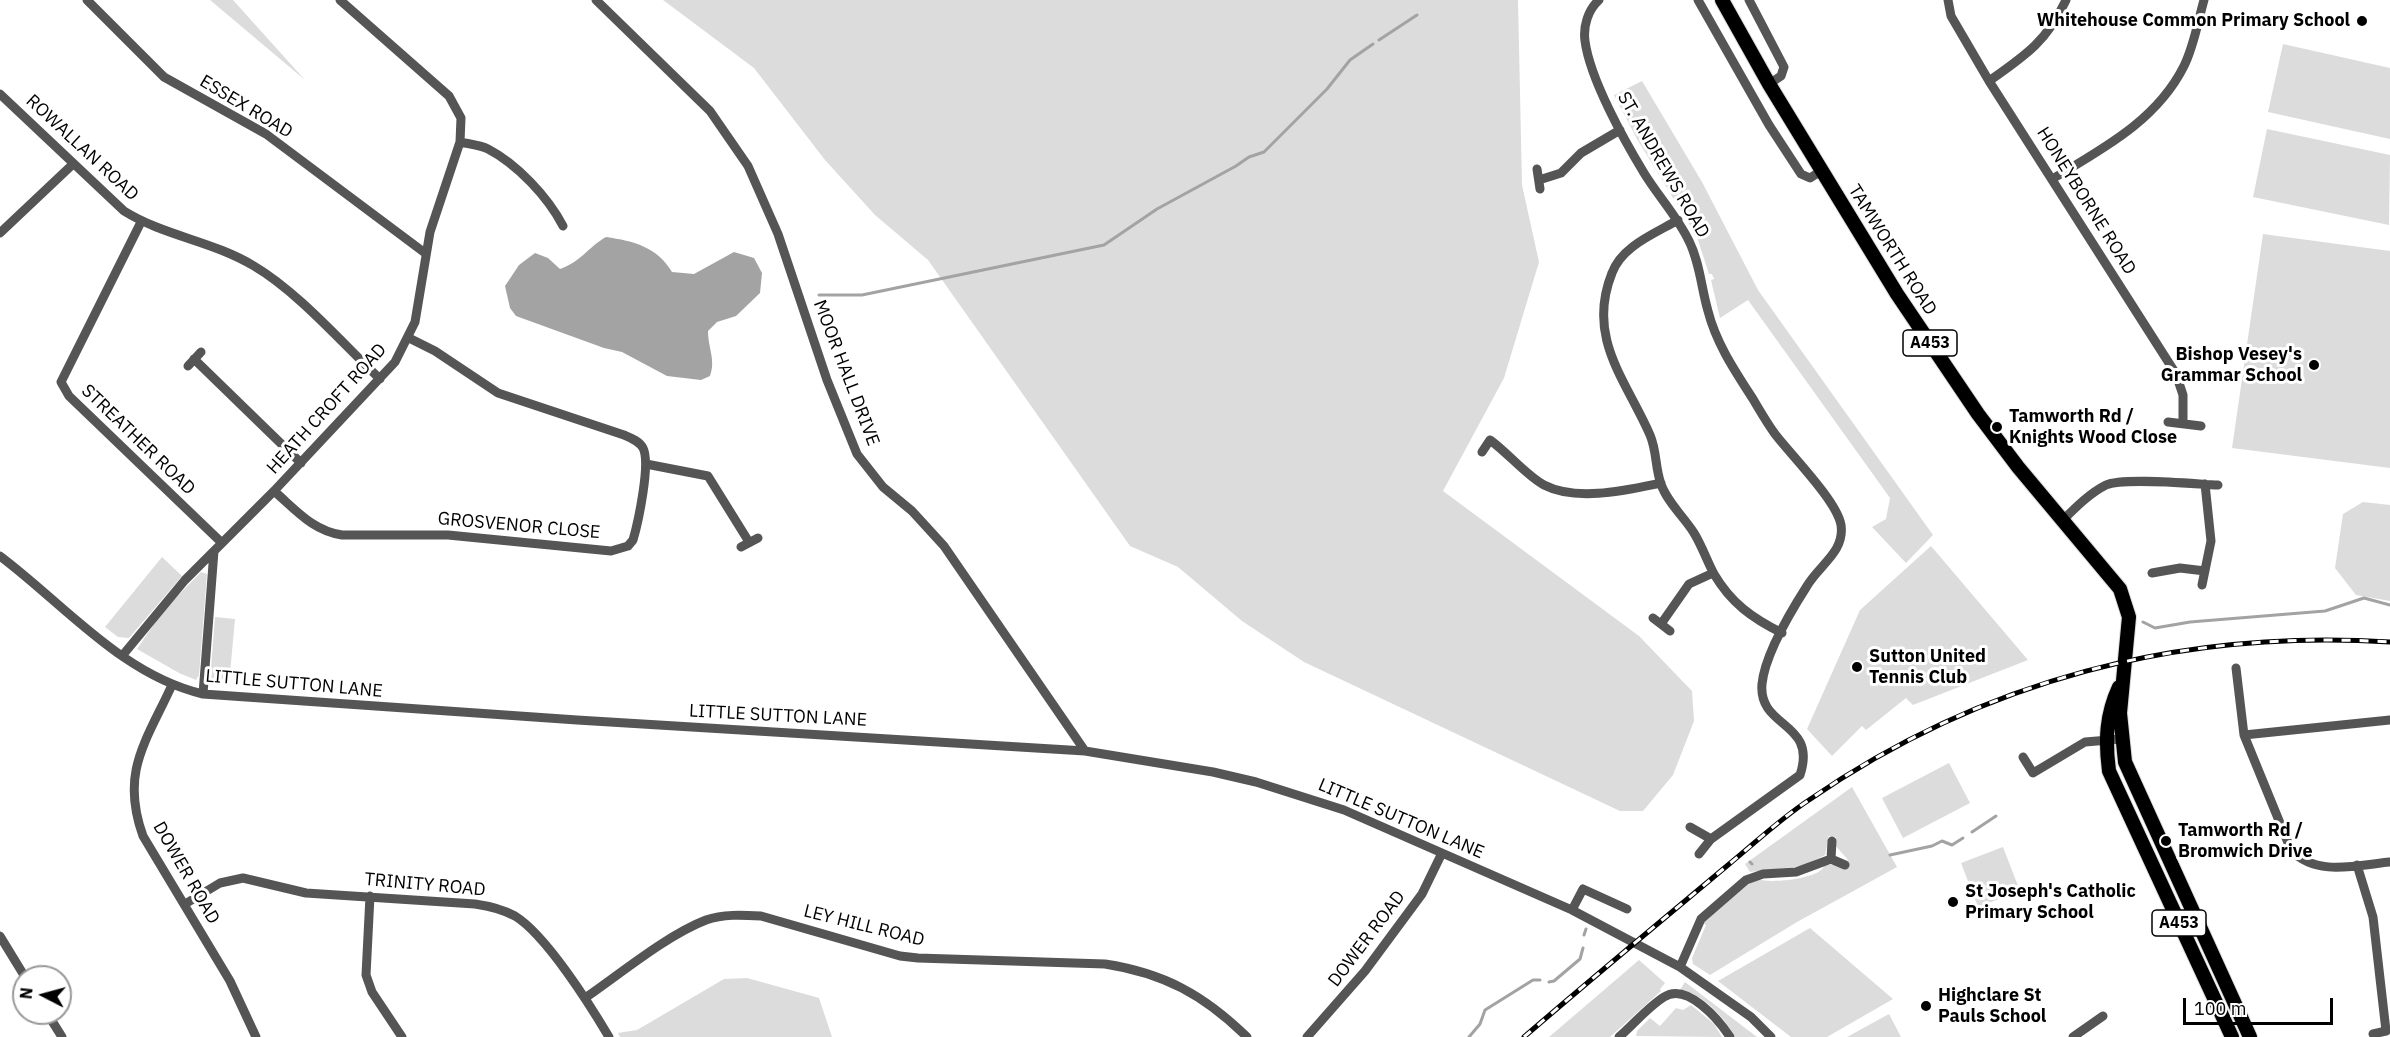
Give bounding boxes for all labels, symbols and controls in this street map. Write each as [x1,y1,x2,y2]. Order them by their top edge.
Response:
place label: Whitehouse Common Primary School [2037,10,2350,32]
marker: Whitehouse Common Primary School [2355,14,2369,28]
street label: ESSEX ROAD [196,71,296,143]
street label: ST. ANDREWS ROAD [1612,88,1714,242]
street label: ROWALLAN ROAD [21,90,143,206]
street label: HONEYBORNE ROAD [2032,123,2140,279]
street label: TAMWORTH ROAD [1843,181,1941,319]
street label: MOOR HALL DRIVE [808,297,884,449]
road number: A453 [1903,330,1957,356]
street label: HEATH CROFT ROAD [263,339,391,479]
place label: Bishop Vesey's Grammar School [2161,344,2302,386]
marker: Bishop Vesey's Grammar School [2307,358,2321,372]
street label: STREATHER ROAD [77,380,199,500]
place label: Tamworth Rd / Knights Wood Close [2009,406,2177,448]
marker: Tamworth Rd / Knights Wood Close [1990,420,2004,434]
street label: GROSVENOR CLOSE [437,508,601,544]
place label: Sutton United Tennis Club [1869,646,1986,688]
marker: Sutton United Tennis Club [1850,660,1864,674]
street label: LITTLE SUTTON LANE [204,665,384,703]
street label: LITTLE SUTTON LANE [689,701,867,731]
street label: LITTLE SUTTON LANE [1315,774,1487,864]
street label: DOWER ROAD [148,818,224,928]
place label: Tamworth Rd / Bromwich Drive [2178,820,2313,862]
marker: Tamworth Rd / Bromwich Drive [2159,834,2173,848]
street label: TRINITY ROAD [364,869,486,901]
place label: St Joseph's Catholic Primary School [1965,881,2136,924]
street label: DOWER ROAD [1324,887,1410,991]
marker: St Joseph's Catholic Primary School [1946,895,1960,909]
street label: LEY HILL ROAD [801,901,927,951]
road number: A453 [2152,910,2206,936]
north arrow [12,965,72,1025]
place label: Highclare St Pauls School [1938,985,2046,1028]
scale bar [2186,986,2336,1024]
text: N [16,987,37,1000]
text: 100 m [2194,997,2246,1020]
marker: Highclare St Pauls School [1919,999,1933,1013]

